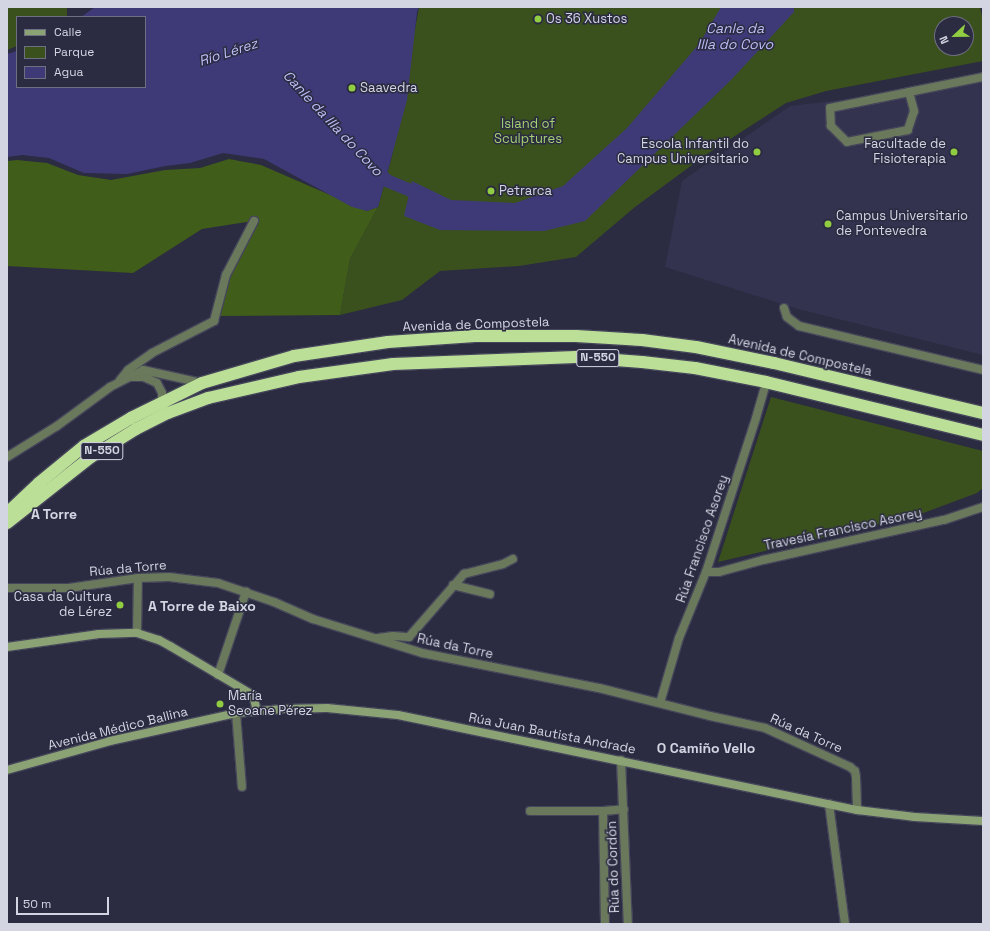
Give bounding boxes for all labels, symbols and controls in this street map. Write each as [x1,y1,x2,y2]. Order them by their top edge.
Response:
place label: Os 36 Xustos [546,11,627,27]
marker: Os 36 Xustos [533,14,543,24]
legend [16,16,146,88]
north arrow [934,16,974,56]
water label: Canle da Illa do Covo [697,20,773,52]
text: Calle [54,24,82,40]
text: N [936,34,952,46]
water label: Río Lérez [197,35,259,69]
text: Parque [54,44,94,60]
text: Agua [54,64,84,80]
water label: Canle da Illa do Covo [280,67,386,179]
place label: Saavedra [360,80,418,96]
marker: Saavedra [347,83,357,93]
park label: Island of Sculptures [494,117,562,148]
place label: Escola Infantil do Campus Universitario [617,137,749,168]
place label: Facultade de Fisioterapia [864,137,946,168]
marker: Escola Infantil do Campus Universitario [752,147,762,157]
marker: Facultade de Fisioterapia [949,147,959,157]
place label: Petrarca [499,183,552,199]
marker: Petrarca [486,186,496,196]
place label: Campus Universitario de Pontevedra [836,209,968,240]
marker: Campus Universitario de Pontevedra [823,219,833,229]
street label: Avenida de Compostela [402,315,550,335]
street label: Avenida de Compostela [727,332,873,380]
road number: N-550 [576,348,620,368]
road number: N-550 [80,441,124,461]
street label: Rúa Francisco Asorey [674,473,732,605]
district label: A Torre [31,506,77,522]
street label: Travesía Francisco Asorey [763,506,923,554]
street label: Rúa da Torre [89,558,167,580]
place label: Casa da Cultura de Lérez [14,590,112,621]
district label: A Torre de Baixo [148,598,256,614]
marker: Casa da Cultura de Lérez [115,600,125,610]
street label: Rúa da Torre [415,631,495,663]
place label: María Seoane Pérez [228,689,312,720]
marker: María Seoane Pérez [215,699,225,709]
street label: Avenida Médico Ballina [47,704,189,754]
street label: Rúa Juan Bautista Andrade [467,710,637,758]
street label: Rúa da Torre [767,711,845,757]
district label: O Camiño Vello [657,740,755,756]
street label: Rúa do Cordón [605,821,623,913]
scale bar [18,889,111,915]
text: 50 m [23,896,51,912]

